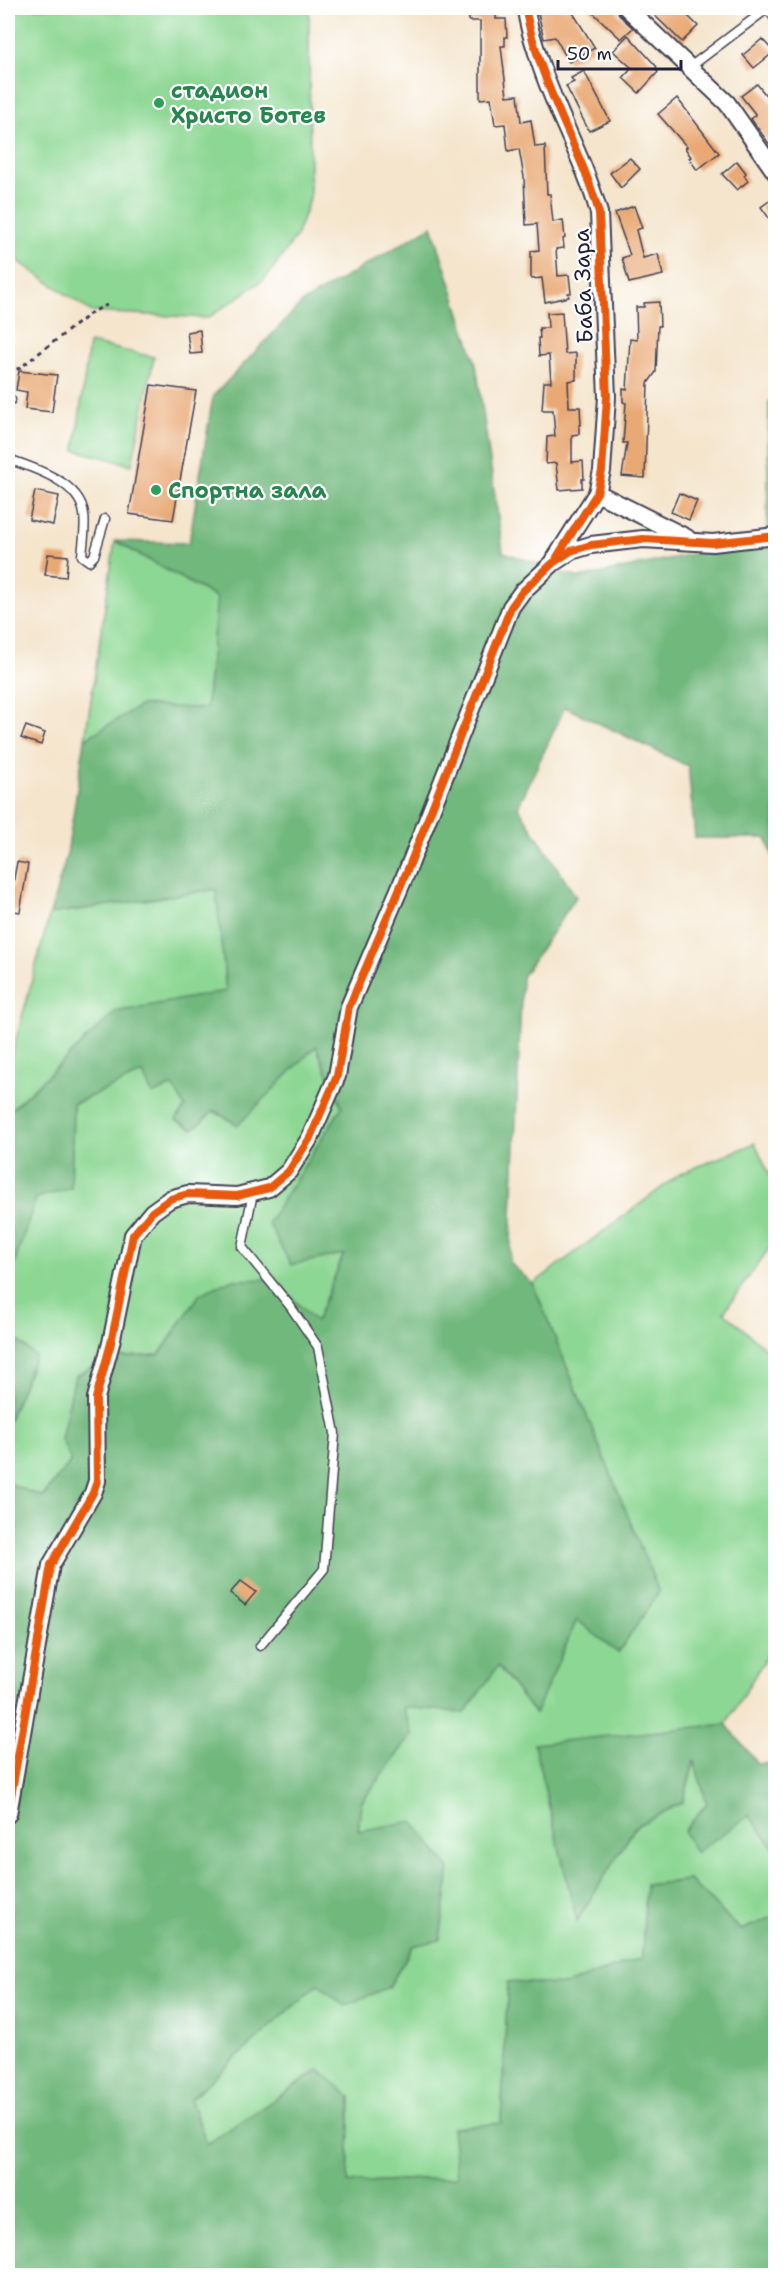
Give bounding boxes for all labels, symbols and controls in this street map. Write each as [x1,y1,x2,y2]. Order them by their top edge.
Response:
scale bar [558,33,681,71]
text: 50 m [567,42,612,66]
place label: стадион Христо Ботев [171,76,326,130]
marker: стадион Христо Ботев [152,96,166,110]
street label: Баба Зара [566,228,599,344]
place label: Спортна зала [168,476,327,505]
marker: Спортна зала [149,483,163,497]

